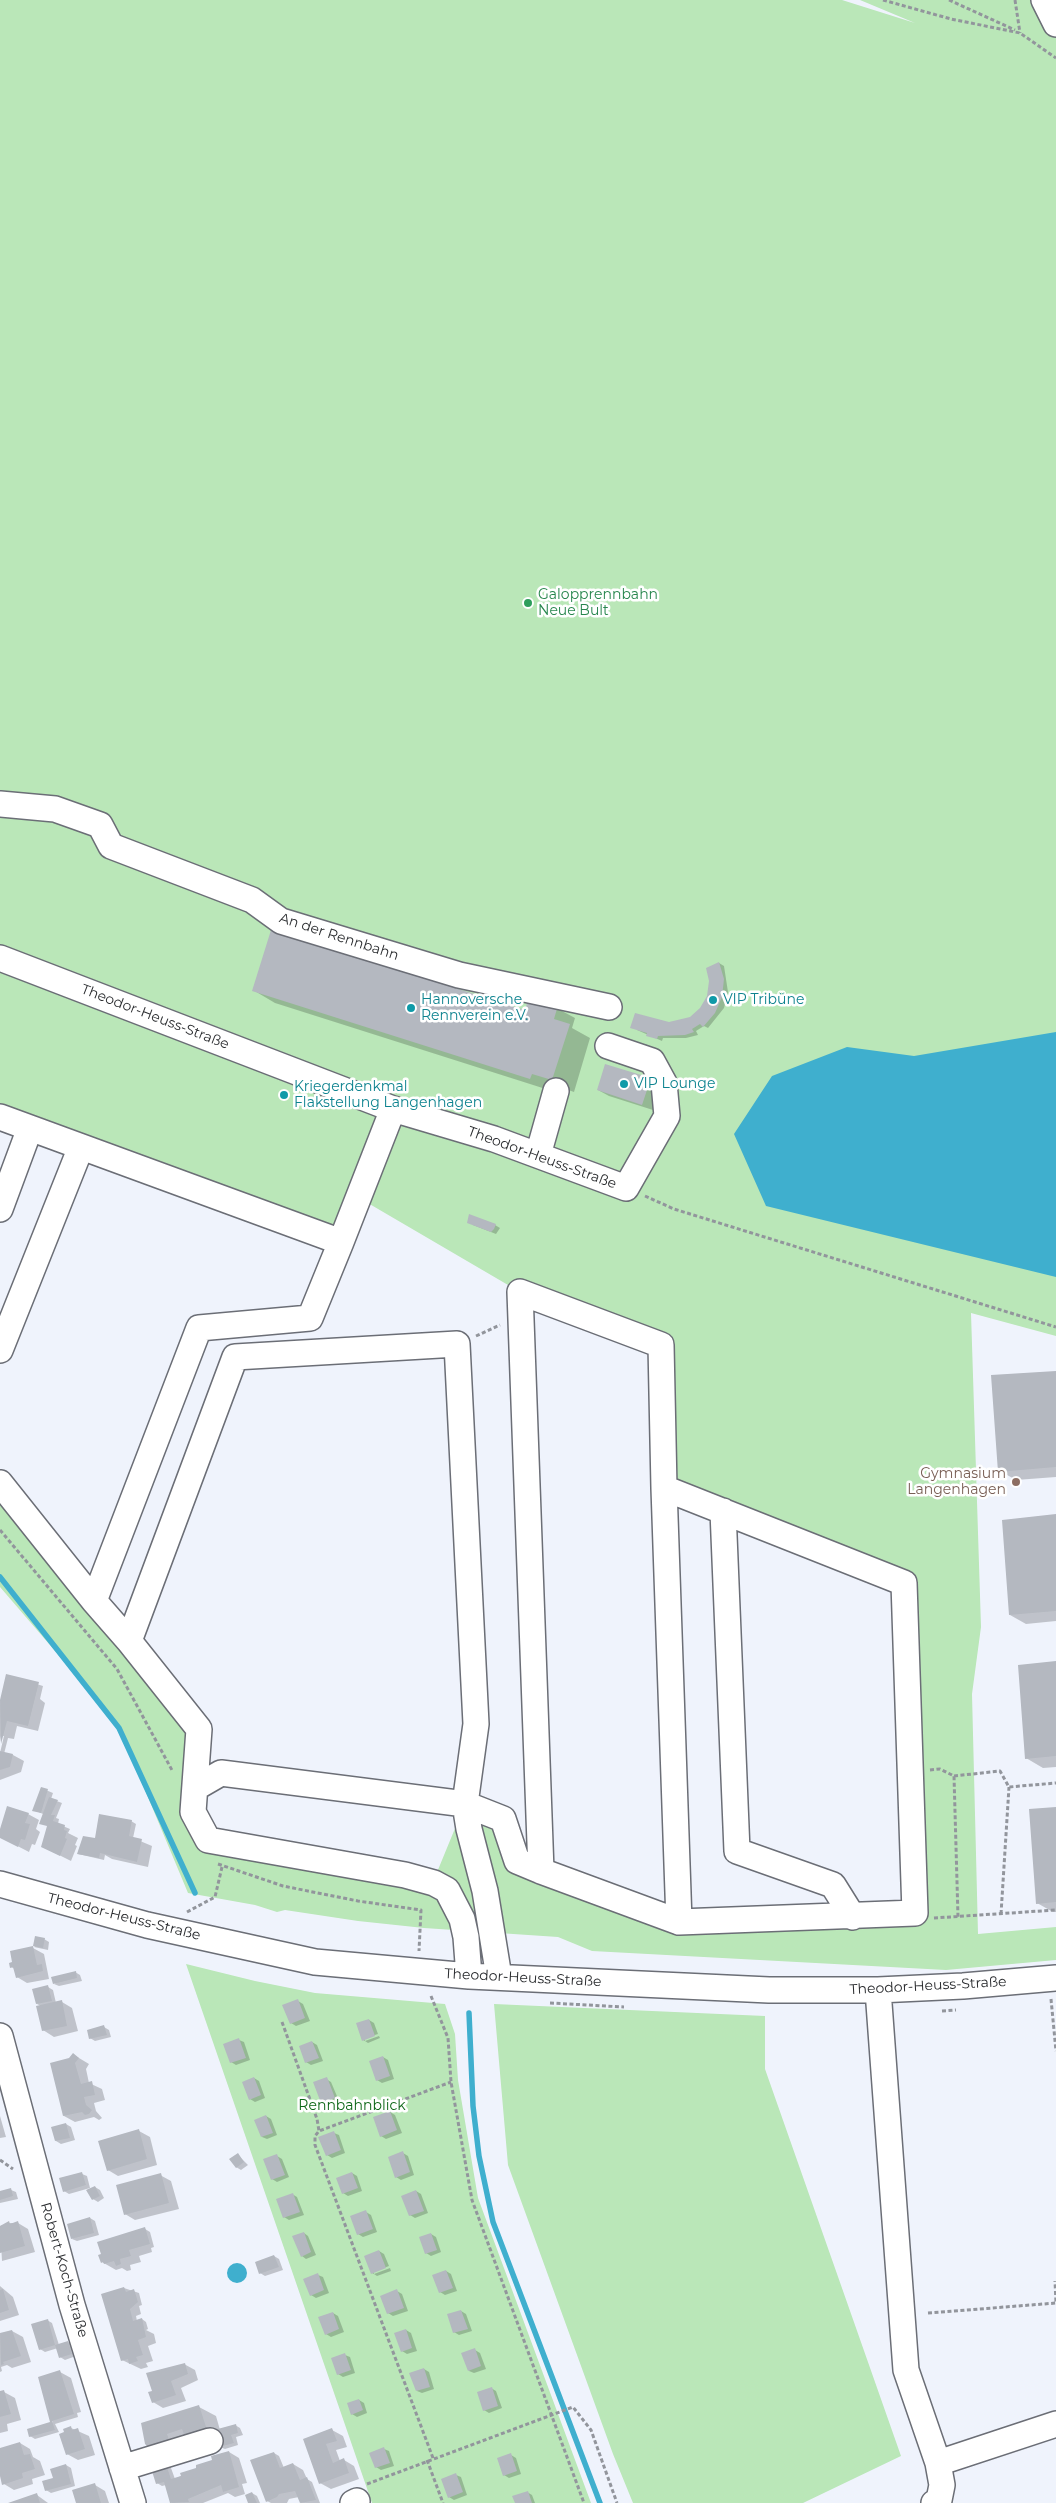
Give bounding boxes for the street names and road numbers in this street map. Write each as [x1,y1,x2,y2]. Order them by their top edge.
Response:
street label: An der Rennbahn [277,910,401,964]
street label: Theodor-Heuss-Straße [79,981,231,1053]
street label: Theodor-Heuss-Straße [465,1123,619,1193]
street label: Theodor-Heuss-Straße [46,1890,202,1944]
street label: Theodor-Heuss-Straße [444,1965,602,1991]
street label: Theodor-Heuss-Straße [849,1973,1007,1999]
street label: Robert-Koch-Straße [37,2201,91,2339]

